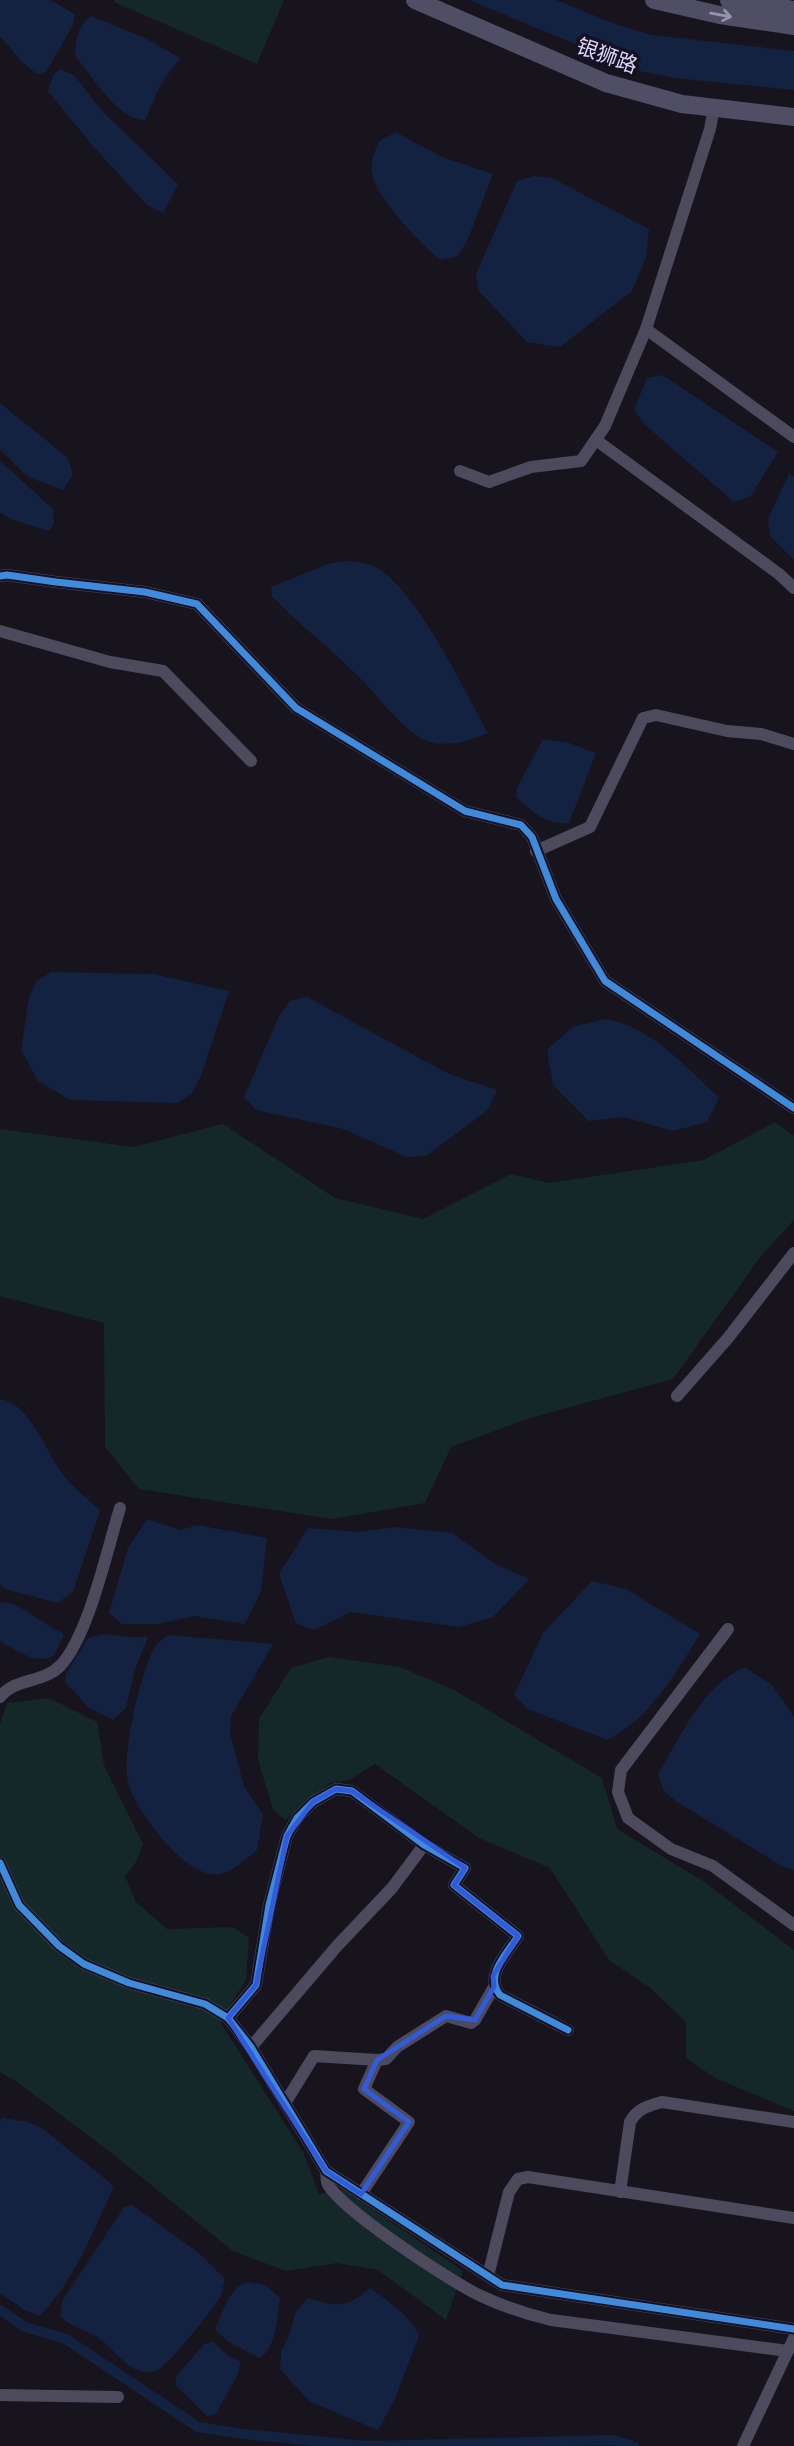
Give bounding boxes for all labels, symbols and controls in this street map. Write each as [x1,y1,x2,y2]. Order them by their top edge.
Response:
one-way arrow [709,9,732,22]
street label: 银狮路 [572,31,642,81]

